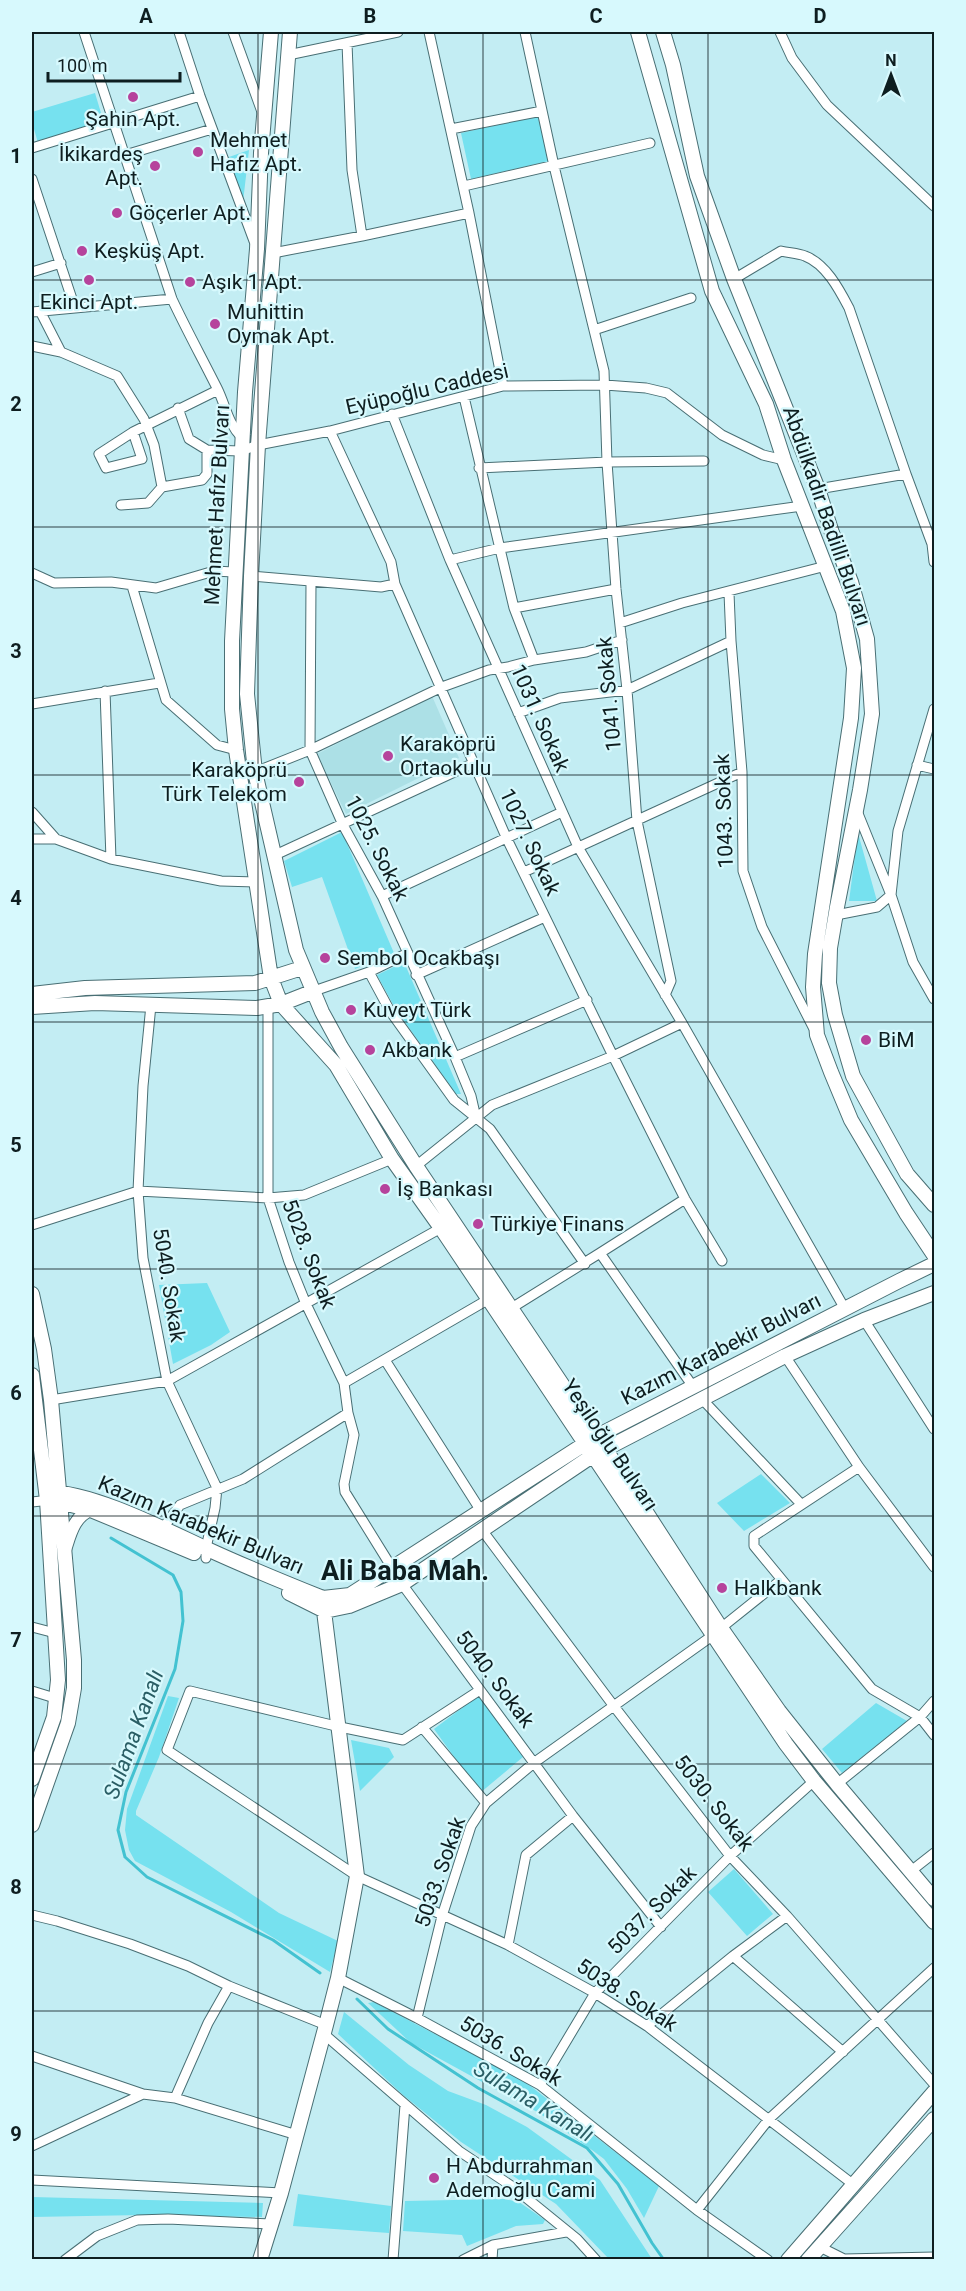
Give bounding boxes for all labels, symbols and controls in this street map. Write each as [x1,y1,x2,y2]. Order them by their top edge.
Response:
text: A [139,4,153,28]
text: B [364,4,376,28]
text: C [589,4,603,28]
text: D [814,4,827,28]
scale bar [48,45,180,83]
north arrow [861,45,921,105]
text: N [885,51,897,70]
text: 100 m [57,55,108,76]
marker: Şahin Apt. [126,90,140,104]
place label: Şahin Apt. [85,107,181,131]
place label: Mehmet Hafız Apt. [210,128,302,176]
place label: İkikardeş Apt. [59,142,143,190]
text: 1 [10,144,22,168]
marker: Mehmet Hafız Apt. [191,145,205,159]
marker: İkikardeş Apt. [148,159,162,173]
place label: Göçerler Apt. [129,201,251,225]
marker: Göçerler Apt. [110,206,124,220]
place label: Keşküş Apt. [94,239,205,263]
marker: Keşküş Apt. [75,244,89,258]
place label: Aşık 1 Apt. [202,270,303,294]
marker: Ekinci Apt. [82,273,96,287]
marker: Aşık 1 Apt. [183,275,197,289]
place label: Ekinci Apt. [40,290,138,314]
place label: Muhittin Oymak Apt. [227,300,335,348]
marker: Muhittin Oymak Apt. [208,317,222,331]
street label: Eyüpoğlu Caddesi [343,359,511,419]
text: 2 [10,392,22,416]
street label: Abdülkadir Badilli Bulvarı [778,403,876,629]
street label: Mehmet Hafız Bulvarı [200,404,234,606]
street label: 1041. Sokak [592,635,626,752]
text: 3 [10,639,22,663]
street label: 1031. Sokak [506,661,575,776]
place label: Karaköprü Ortaokulu [400,732,496,780]
marker: Karaköprü Ortaokulu [381,749,395,763]
street label: 1043. Sokak [710,753,738,869]
place label: Karaköprü Türk Telekom [161,758,287,806]
marker: Karaköprü Türk Telekom [292,775,306,789]
street label: 1027. Sokak [495,785,565,900]
street label: 1025. Sokak [340,791,414,905]
text: 4 [10,886,22,910]
place label: Sembol Ocakbaşı [337,946,500,970]
marker: Sembol Ocakbaşı [318,951,332,965]
place label: Kuveyt Türk [363,998,471,1022]
marker: Kuveyt Türk [344,1003,358,1017]
place label: BiM [878,1028,915,1052]
marker: BiM [859,1033,873,1047]
place label: Akbank [382,1038,452,1062]
marker: Akbank [363,1043,377,1057]
text: 5 [10,1133,22,1157]
place label: İş Bankası [397,1177,493,1201]
marker: İş Bankası [378,1182,392,1196]
street label: 5028. Sokak [277,1196,341,1312]
place label: Türkiye Finans [490,1212,624,1236]
marker: Türkiye Finans [471,1217,485,1231]
street label: 5040. Sokak [148,1226,190,1344]
street label: Kazım Karabekir Bulvarı [617,1288,825,1410]
street label: Yeşiloğlu Bulvarı [557,1375,663,1515]
text: 6 [10,1381,22,1405]
street label: Kazım Karabekir Bulvarı [95,1471,307,1579]
district label: Ali Baba Mah. [321,1555,489,1587]
place label: Halkbank [734,1576,822,1600]
marker: Halkbank [715,1581,729,1595]
street label: 5040. Sokak [451,1626,539,1732]
text: 7 [10,1628,22,1652]
water label: Sulama Kanalı [98,1666,168,1802]
street label: 5030. Sokak [669,1750,759,1856]
street label: 5033. Sokak [410,1813,470,1930]
street label: 5037. Sokak [603,1861,701,1959]
text: 8 [10,1875,22,1899]
street label: 5038. Sokak [572,1954,682,2037]
street label: 5036. Sokak [455,2011,567,2091]
water label: Sulama Kanalı [469,2056,598,2147]
text: 9 [10,2122,22,2146]
place label: H Abdurrahman Ademoğlu Cami [446,2154,595,2202]
marker: H Abdurrahman Ademoğlu Cami [427,2171,441,2185]

